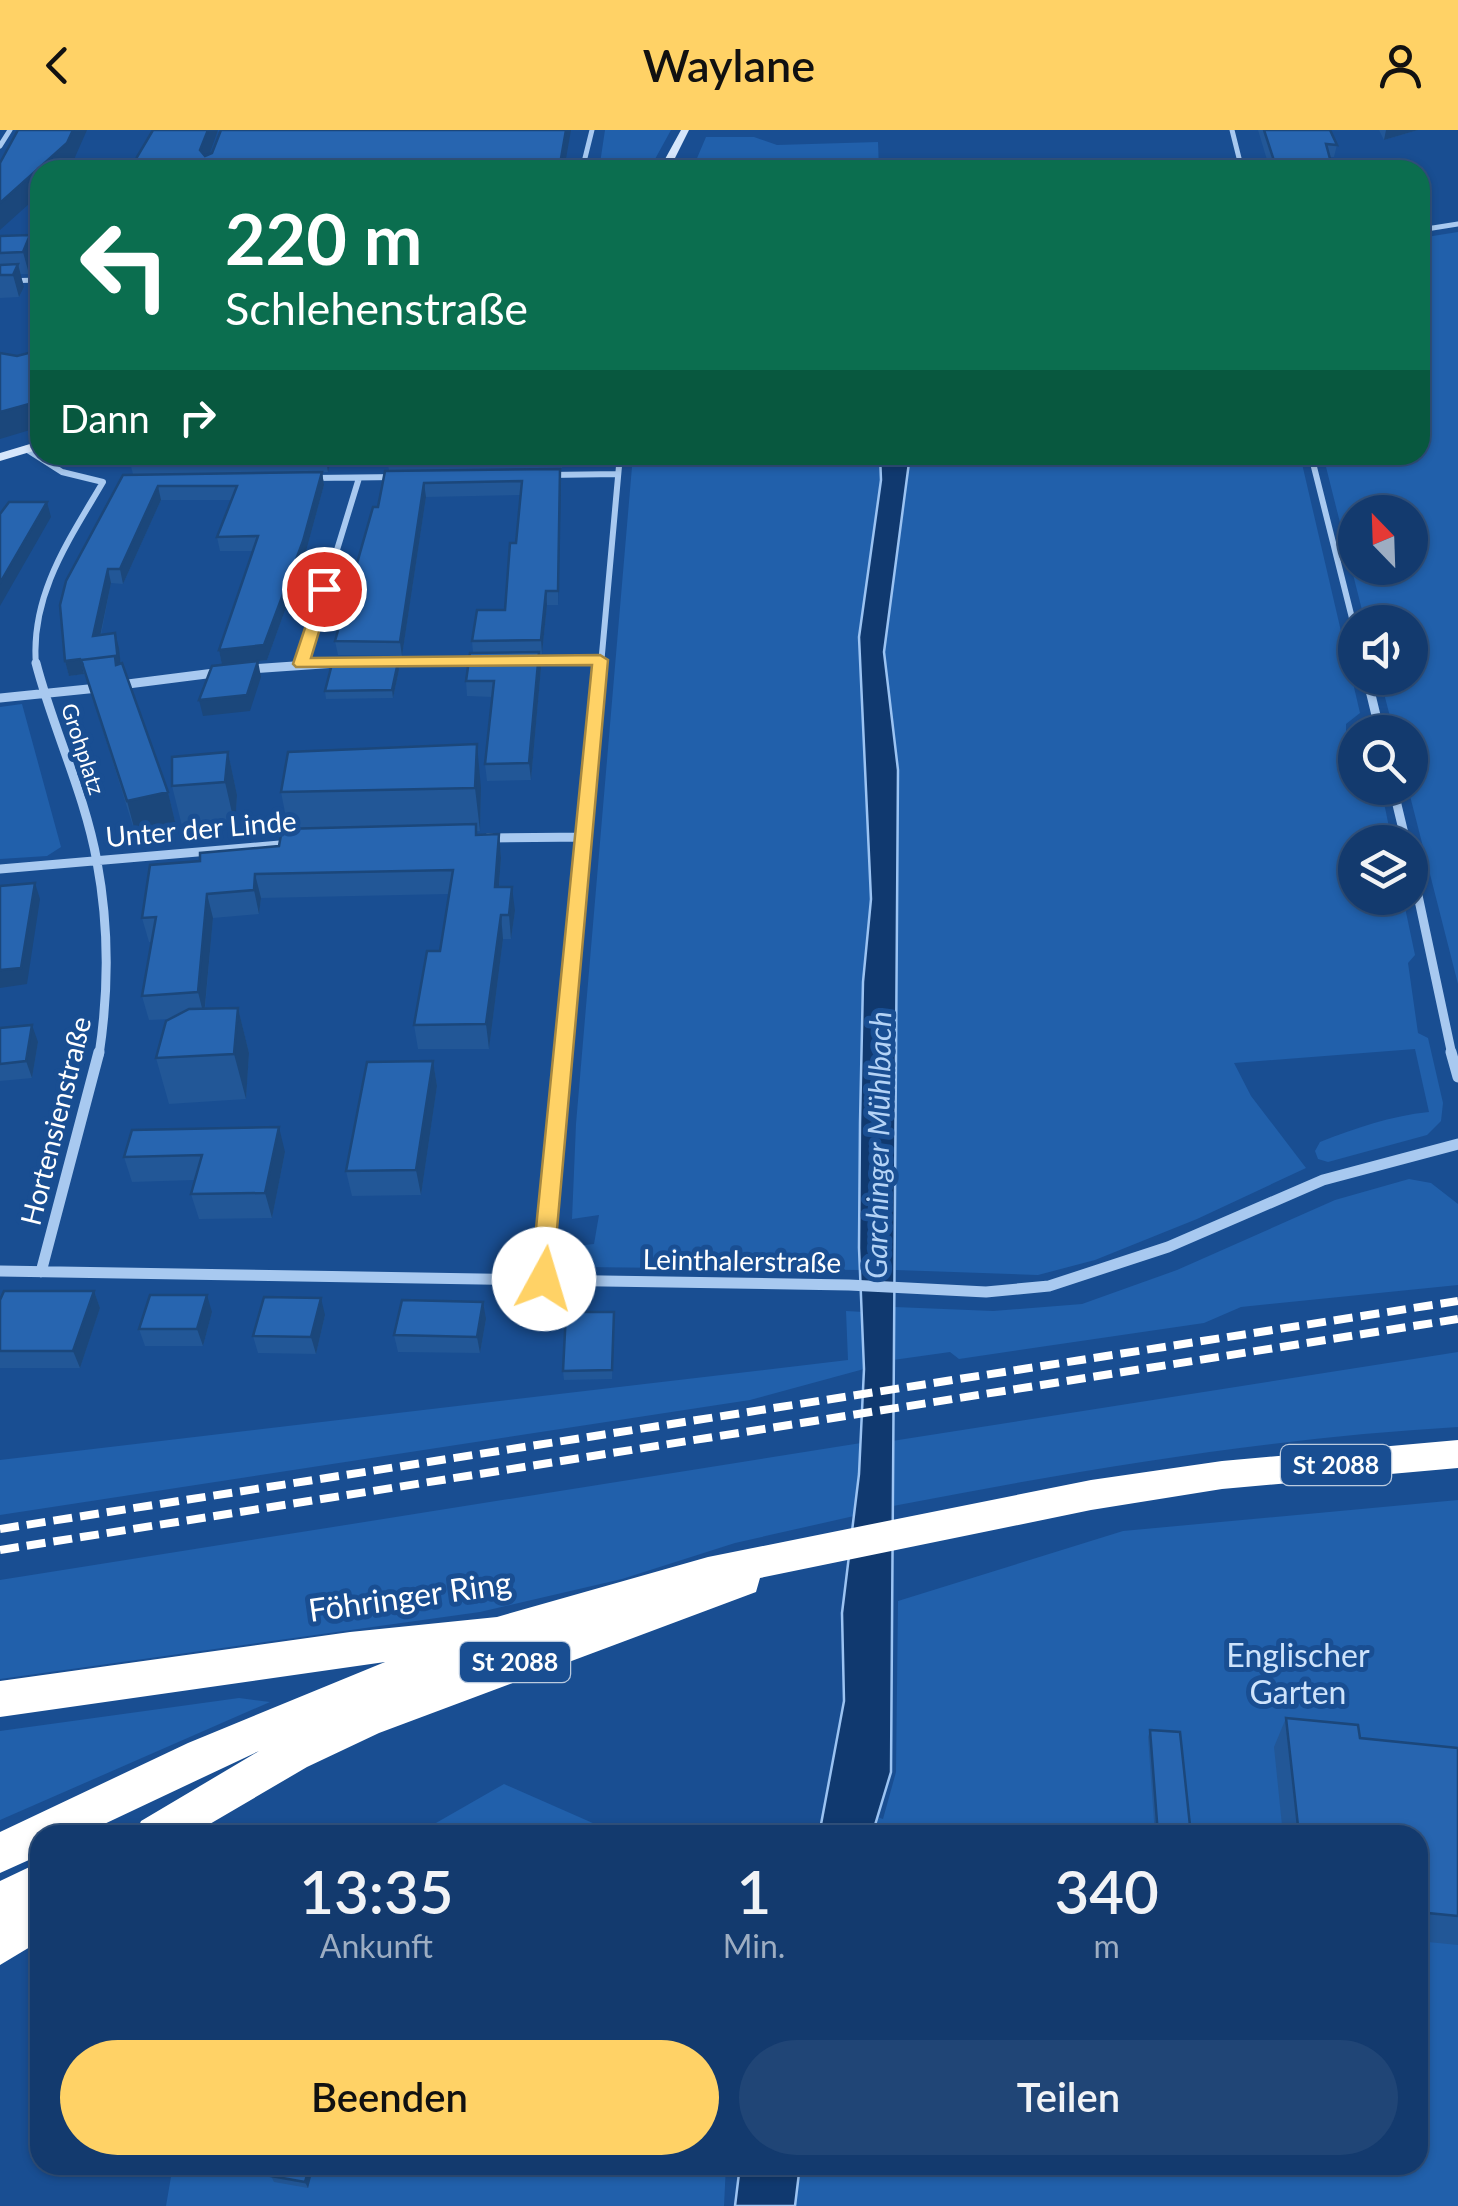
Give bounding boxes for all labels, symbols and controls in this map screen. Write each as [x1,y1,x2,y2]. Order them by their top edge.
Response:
icon: back [30,38,85,93]
text: Waylane [643,38,815,92]
icon: person [1373,38,1428,93]
text: 220 m [225,196,422,280]
icon: left [60,200,190,330]
text: Schlehenstraße [225,281,528,335]
icon: right [170,390,225,445]
text: Dann [60,395,150,441]
north arrow [1338,495,1428,585]
map controls [1338,495,1428,915]
pin [282,547,367,632]
icon: arrive [297,562,352,617]
button: sound [1338,605,1428,695]
street label: Grohplatz [56,700,111,798]
button: search [1338,715,1428,805]
street label: Unter der Linde [104,803,298,853]
button: layers [1338,825,1428,915]
water label: Garchinger Mühlbach [857,1011,897,1279]
street label: Hortensienstraße [13,1013,97,1229]
position arrow [492,1227,596,1331]
street label: Leinthalerstraße [643,1241,842,1279]
road number: St 2088 [1281,1445,1391,1485]
street label: Föhringer Ring [306,1562,514,1629]
park label: Englischer Garten [1226,1635,1370,1711]
road number: St 2088 [460,1642,570,1682]
text: 13:35 [299,1855,454,1927]
text: 1 [737,1855,771,1927]
text: 340 [1054,1855,1159,1927]
text: Ankunft [320,1926,433,1965]
text: Min. [723,1926,785,1965]
text: m [1093,1926,1120,1965]
button: Beenden [60,2040,719,2155]
button: Teilen [739,2040,1398,2155]

